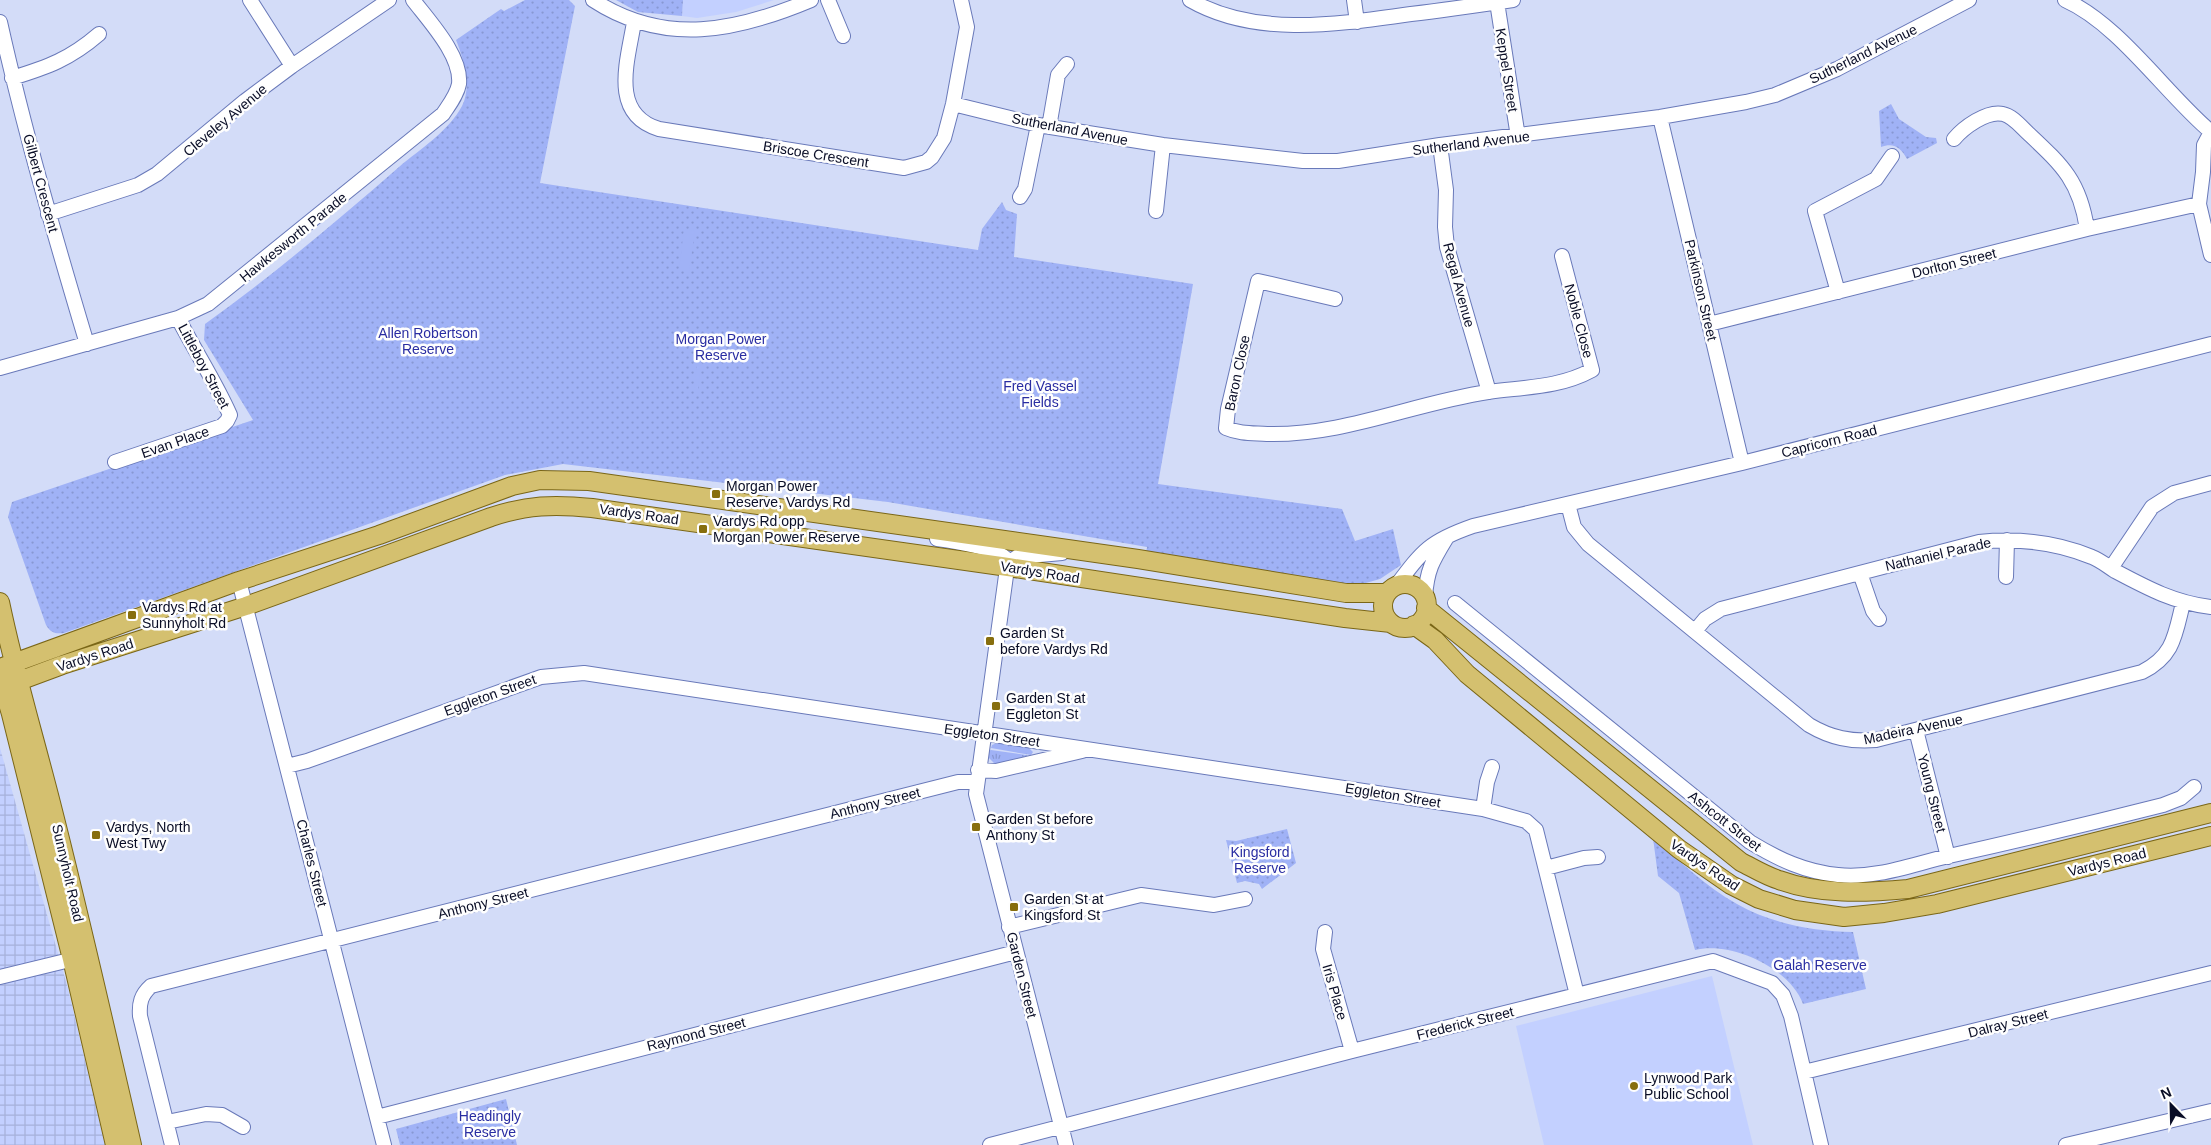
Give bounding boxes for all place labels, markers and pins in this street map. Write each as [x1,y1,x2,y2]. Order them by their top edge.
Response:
place label: Morgan Power Reserve, Vardys Rd [726,478,850,510]
marker: Morgan Power Reserve, Vardys Rd [710,488,722,500]
place label: Vardys Rd opp Morgan Power Reserve [713,513,860,545]
marker: Vardys Rd opp Morgan Power Reserve [697,523,709,535]
place label: Vardys Rd at Sunnyholt Rd [142,599,226,631]
marker: Vardys Rd at Sunnyholt Rd [126,609,138,621]
place label: Garden St before Vardys Rd [1000,625,1108,657]
marker: Garden St before Vardys Rd [984,635,996,647]
place label: Garden St at Eggleton St [1006,690,1085,722]
marker: Garden St at Eggleton St [990,700,1002,712]
place label: Garden St before Anthony St [986,811,1094,843]
place label: Vardys, North West Twy [106,819,191,851]
marker: Garden St before Anthony St [970,821,982,833]
marker: Vardys, North West Twy [90,829,102,841]
place label: Garden St at Kingsford St [1024,891,1103,923]
marker: Garden St at Kingsford St [1008,901,1020,913]
place label: Lynwood Park Public School [1644,1070,1733,1102]
marker: Lynwood Park Public School [1628,1080,1640,1092]

